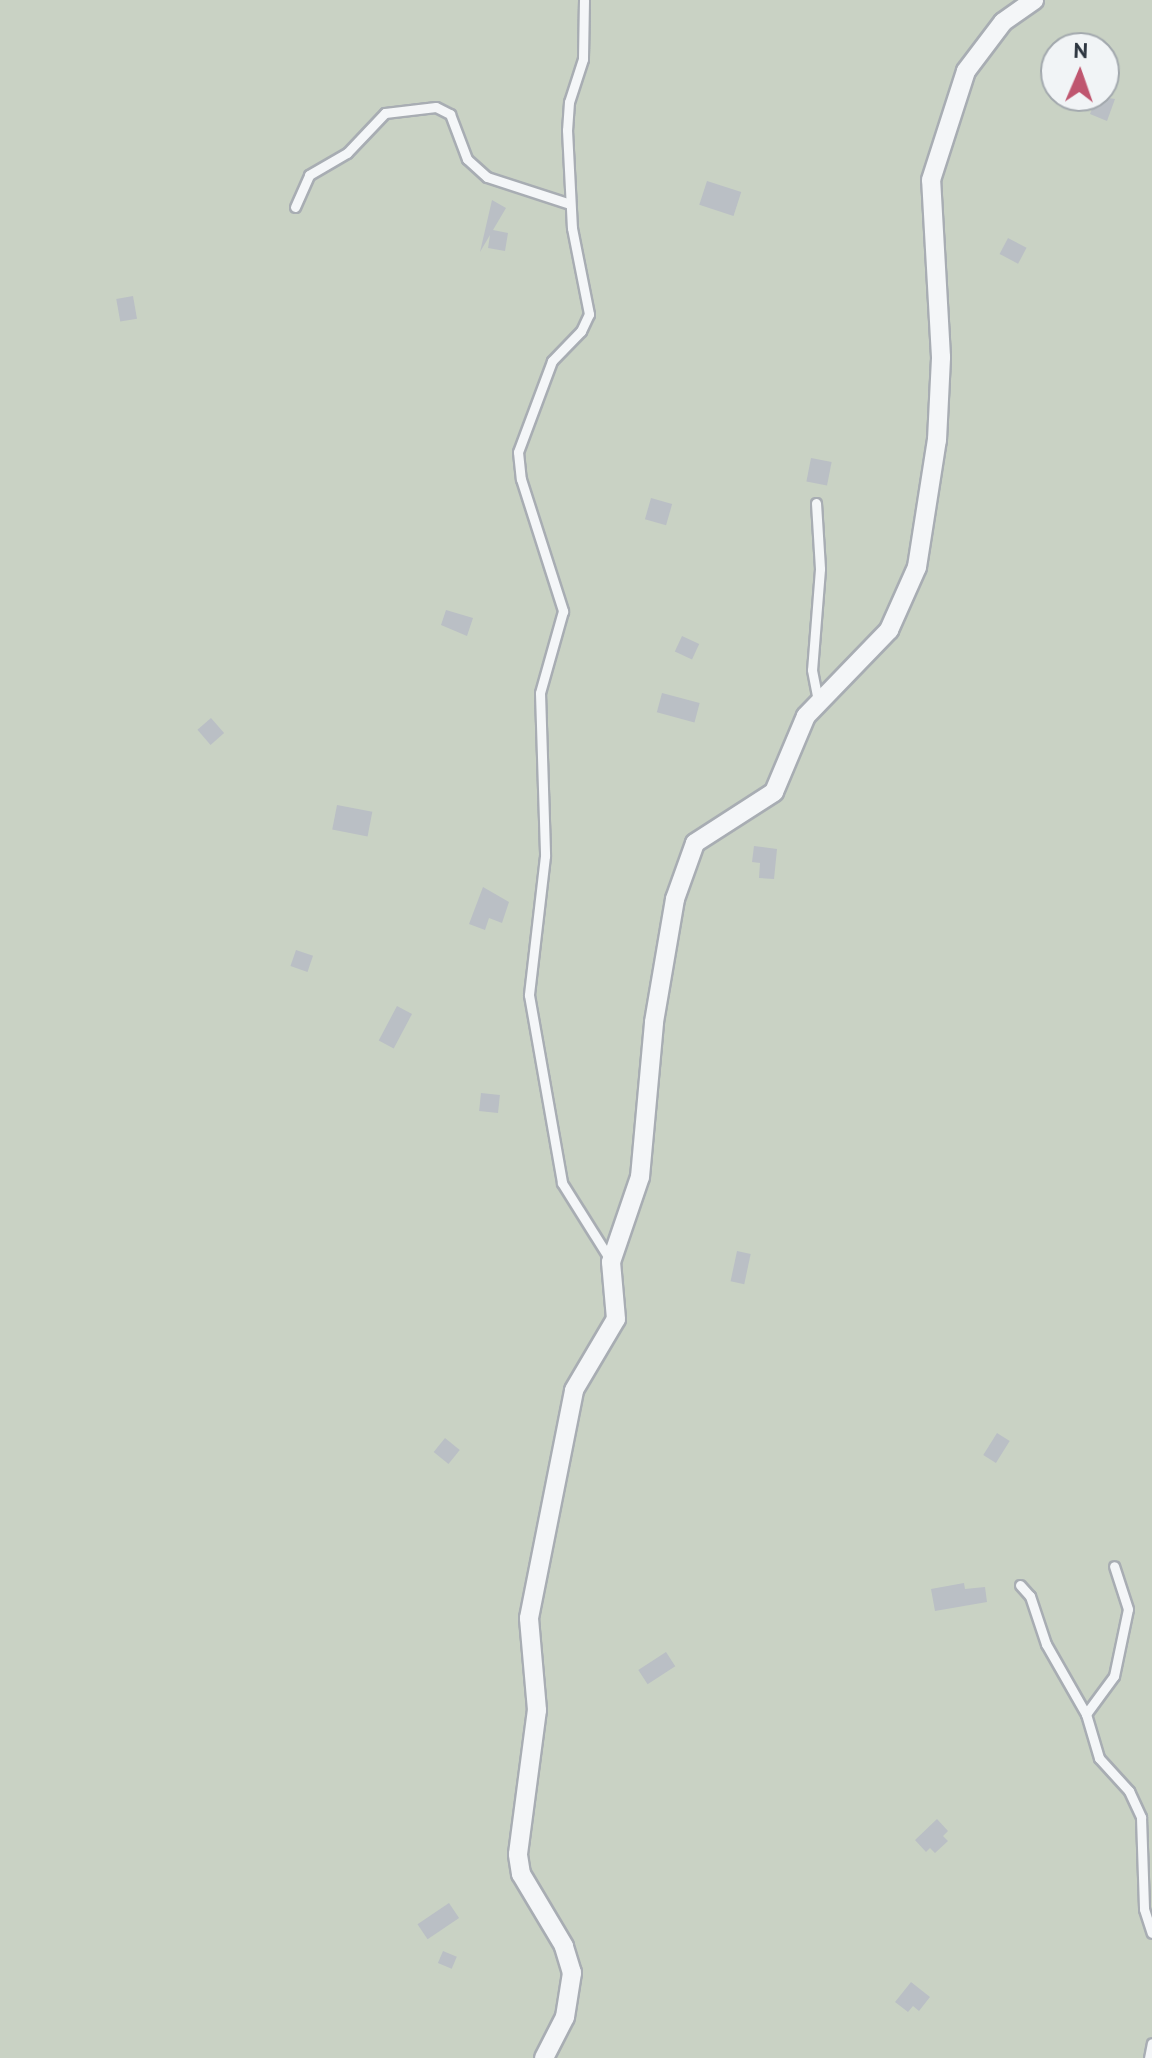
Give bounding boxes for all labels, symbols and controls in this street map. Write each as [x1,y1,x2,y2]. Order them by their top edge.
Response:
north arrow [1040,32,1120,112]
text: N [1073,36,1088,64]

